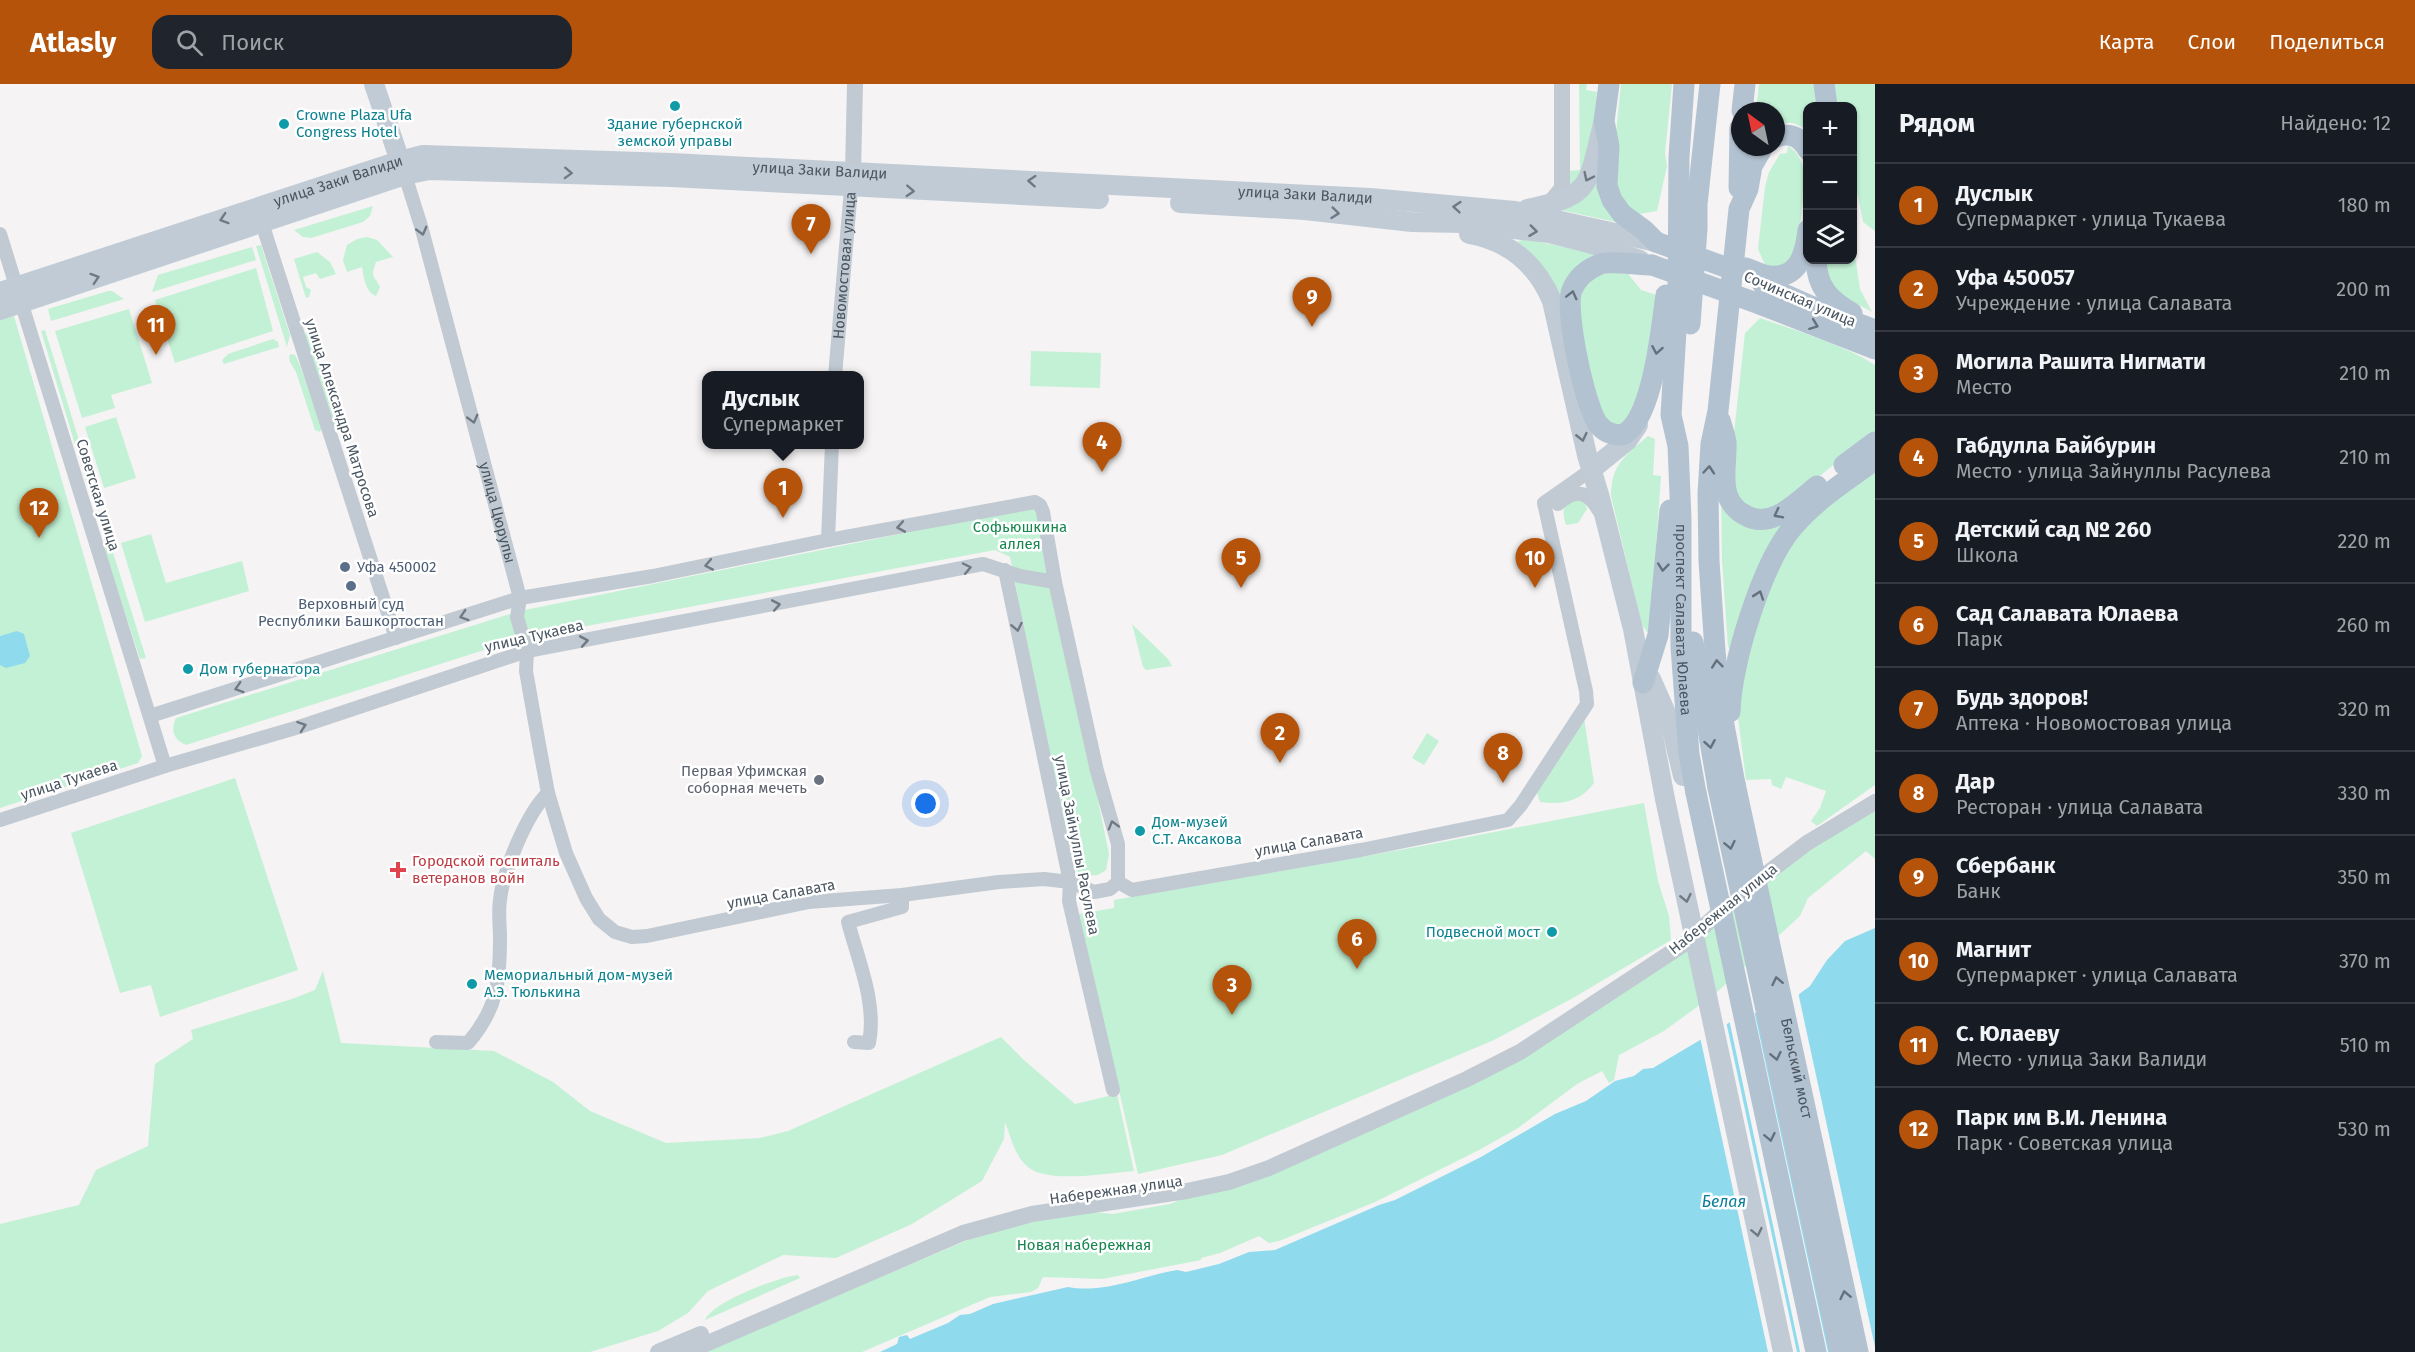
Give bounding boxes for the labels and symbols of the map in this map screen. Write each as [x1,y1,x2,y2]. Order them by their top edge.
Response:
marker: Здание губернской земской управы [668,99,682,113]
north arrow [1731,102,1785,156]
place label: Crowne Plaza Ufa Congress Hotel [296,106,412,141]
place label: Здание губернской земской управы [607,115,743,150]
marker: Crowne Plaza Ufa Congress Hotel [277,117,291,131]
street label: улица Заки Валиди [271,151,405,211]
street label: улица Заки Валиди [752,158,888,183]
one-way arrow [563,167,572,180]
one-way arrow [1584,170,1595,181]
one-way arrow [1027,175,1037,188]
street label: улица Заки Валиди [1238,182,1373,207]
one-way arrow [905,184,914,197]
street label: Новомостовая улица [829,191,860,340]
one-way arrow [1453,201,1462,214]
pin: 7 [792,204,830,254]
one-way arrow [1330,206,1340,219]
one-way arrow [219,212,230,224]
one-way arrow [1528,224,1537,237]
one-way arrow [415,226,428,236]
street label: Сочинская улица [1741,267,1859,331]
one-way arrow [89,272,100,285]
pin: 9 [1292,278,1332,327]
one-way arrow [1565,290,1578,300]
pin: 11 [136,306,176,355]
street label: улица Александра Матросова [301,316,383,520]
one-way arrow [1808,317,1819,330]
one-way arrow [1651,344,1664,354]
one-way arrow [466,414,479,424]
pin: 4 [1082,422,1122,472]
one-way arrow [1575,432,1588,442]
street label: Советская улица [72,437,124,553]
street label: улица Цюрупы [475,460,519,565]
one-way arrow [1702,465,1715,474]
pin: 1 [764,468,802,518]
pin: 12 [20,488,58,538]
one-way arrow [1774,507,1784,518]
park label: Софьюшкина аллея [973,518,1067,553]
one-way arrow [896,520,906,533]
street label: проспект Салавата Юлаева [1672,524,1695,716]
pin: 5 [1222,538,1260,588]
pin: 10 [1516,538,1555,588]
place label: Уфа 450002 [357,558,436,576]
one-way arrow [705,558,715,571]
marker: Уфа 450002 [338,560,352,574]
one-way arrow [962,562,972,575]
one-way arrow [1657,562,1670,571]
marker: Верховный суд Республики Башкортостан [344,579,358,593]
one-way arrow [1751,590,1764,601]
place label: Верховный суд Республики Башкортостан [258,595,444,630]
one-way arrow [771,600,781,612]
one-way arrow [459,609,470,621]
street label: улица Тукаева [483,616,585,656]
one-way arrow [1010,622,1023,632]
one-way arrow [579,635,589,648]
place label: Дом губернатора [199,660,320,678]
one-way arrow [1711,660,1724,669]
marker: Дом губернатора [181,662,195,676]
one-way arrow [234,681,245,693]
pin: 2 [1260,714,1300,763]
one-way arrow [296,721,307,733]
pin: 8 [1484,734,1522,783]
one-way arrow [1703,739,1715,749]
street label: улица Зайнуллы Расулева [1051,754,1103,936]
street label: улица Тукаева [18,756,120,804]
place label: Первая Уфимская соборная мечеть [681,762,807,797]
marker: Первая Уфимская соборная мечеть [812,773,826,787]
your location [911,789,940,818]
place label: Дом-музей С.Т. Аксакова [1151,813,1242,848]
one-way arrow [1107,820,1120,830]
marker: Дом-музей С.Т. Аксакова [1133,824,1147,838]
street label: улица Салавата [1254,824,1364,860]
one-way arrow [1723,840,1736,850]
place label: Городской госпиталь ветеранов войн [412,852,560,887]
street label: Набережная улица [1665,860,1781,958]
marker: Городской госпиталь ветеранов войн [389,861,407,879]
street label: улица Салавата [726,876,836,912]
one-way arrow [1679,892,1692,902]
pin: 6 [1338,920,1376,969]
place label: Подвесной мост [1426,923,1540,941]
marker: Подвесной мост [1545,925,1559,939]
place label: Мемориальный дом-музей А.Э. Тюлькина [484,966,673,1001]
pin: 3 [1212,966,1252,1015]
one-way arrow [1771,976,1784,986]
marker: Мемориальный дом-музей А.Э. Тюлькина [465,977,479,991]
street label: Бельский мост [1777,1016,1816,1121]
one-way arrow [1769,1051,1782,1061]
one-way arrow [1763,1132,1776,1142]
street label: Набережная улица [1048,1172,1184,1208]
water label: Белая [1702,1192,1746,1211]
one-way arrow [1750,1227,1763,1237]
park label: Новая набережная [1017,1236,1151,1254]
one-way arrow [1839,1290,1852,1300]

